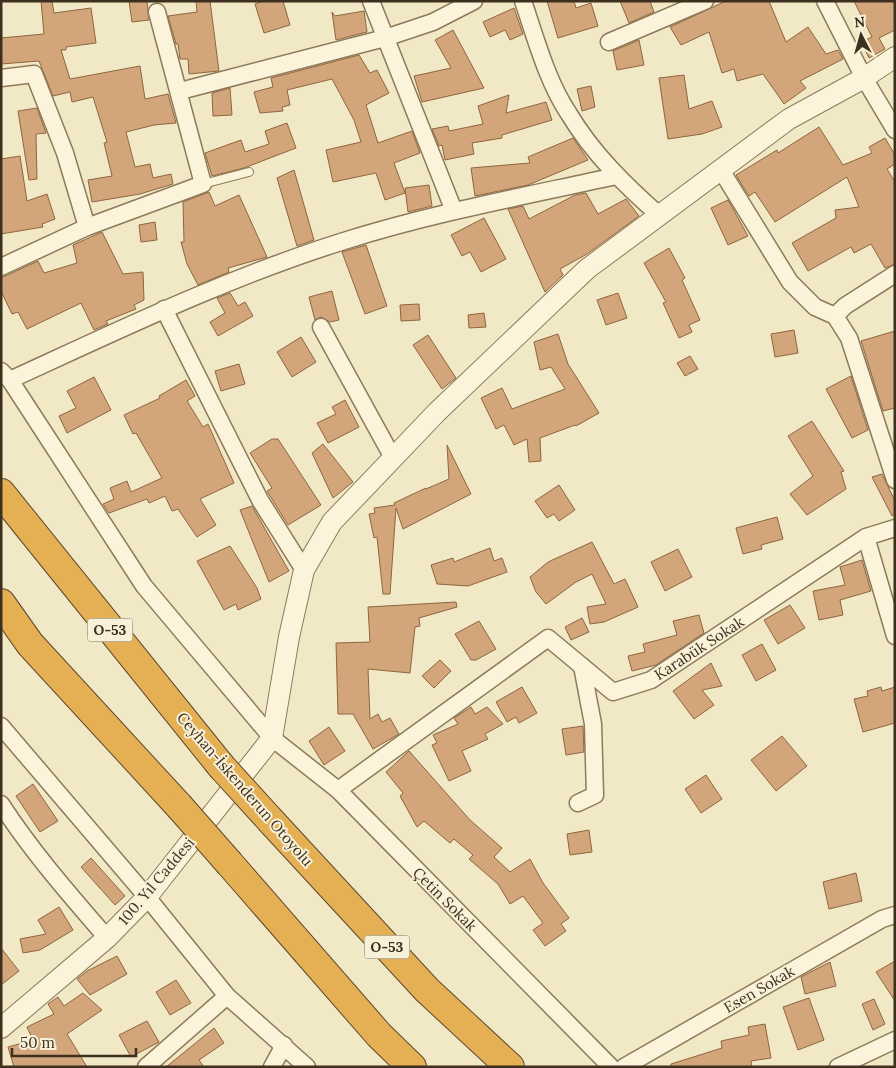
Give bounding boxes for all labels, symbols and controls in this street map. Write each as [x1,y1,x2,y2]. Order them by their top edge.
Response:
north arrow [836,10,886,60]
text: N [853,13,866,32]
street label: Karabük Sokak [651,612,747,684]
road number: O-53 [88,618,132,642]
street label: Ceyhan-İskenderun Otoyolu [173,708,317,870]
street label: 100. Yıl Caddesi [114,833,198,929]
street label: Çetin Sokak [409,863,481,935]
road number: O-53 [364,936,410,959]
street label: Esen Sokak [720,961,798,1017]
scale bar [12,1026,136,1058]
text: 50 m [20,1033,55,1052]

